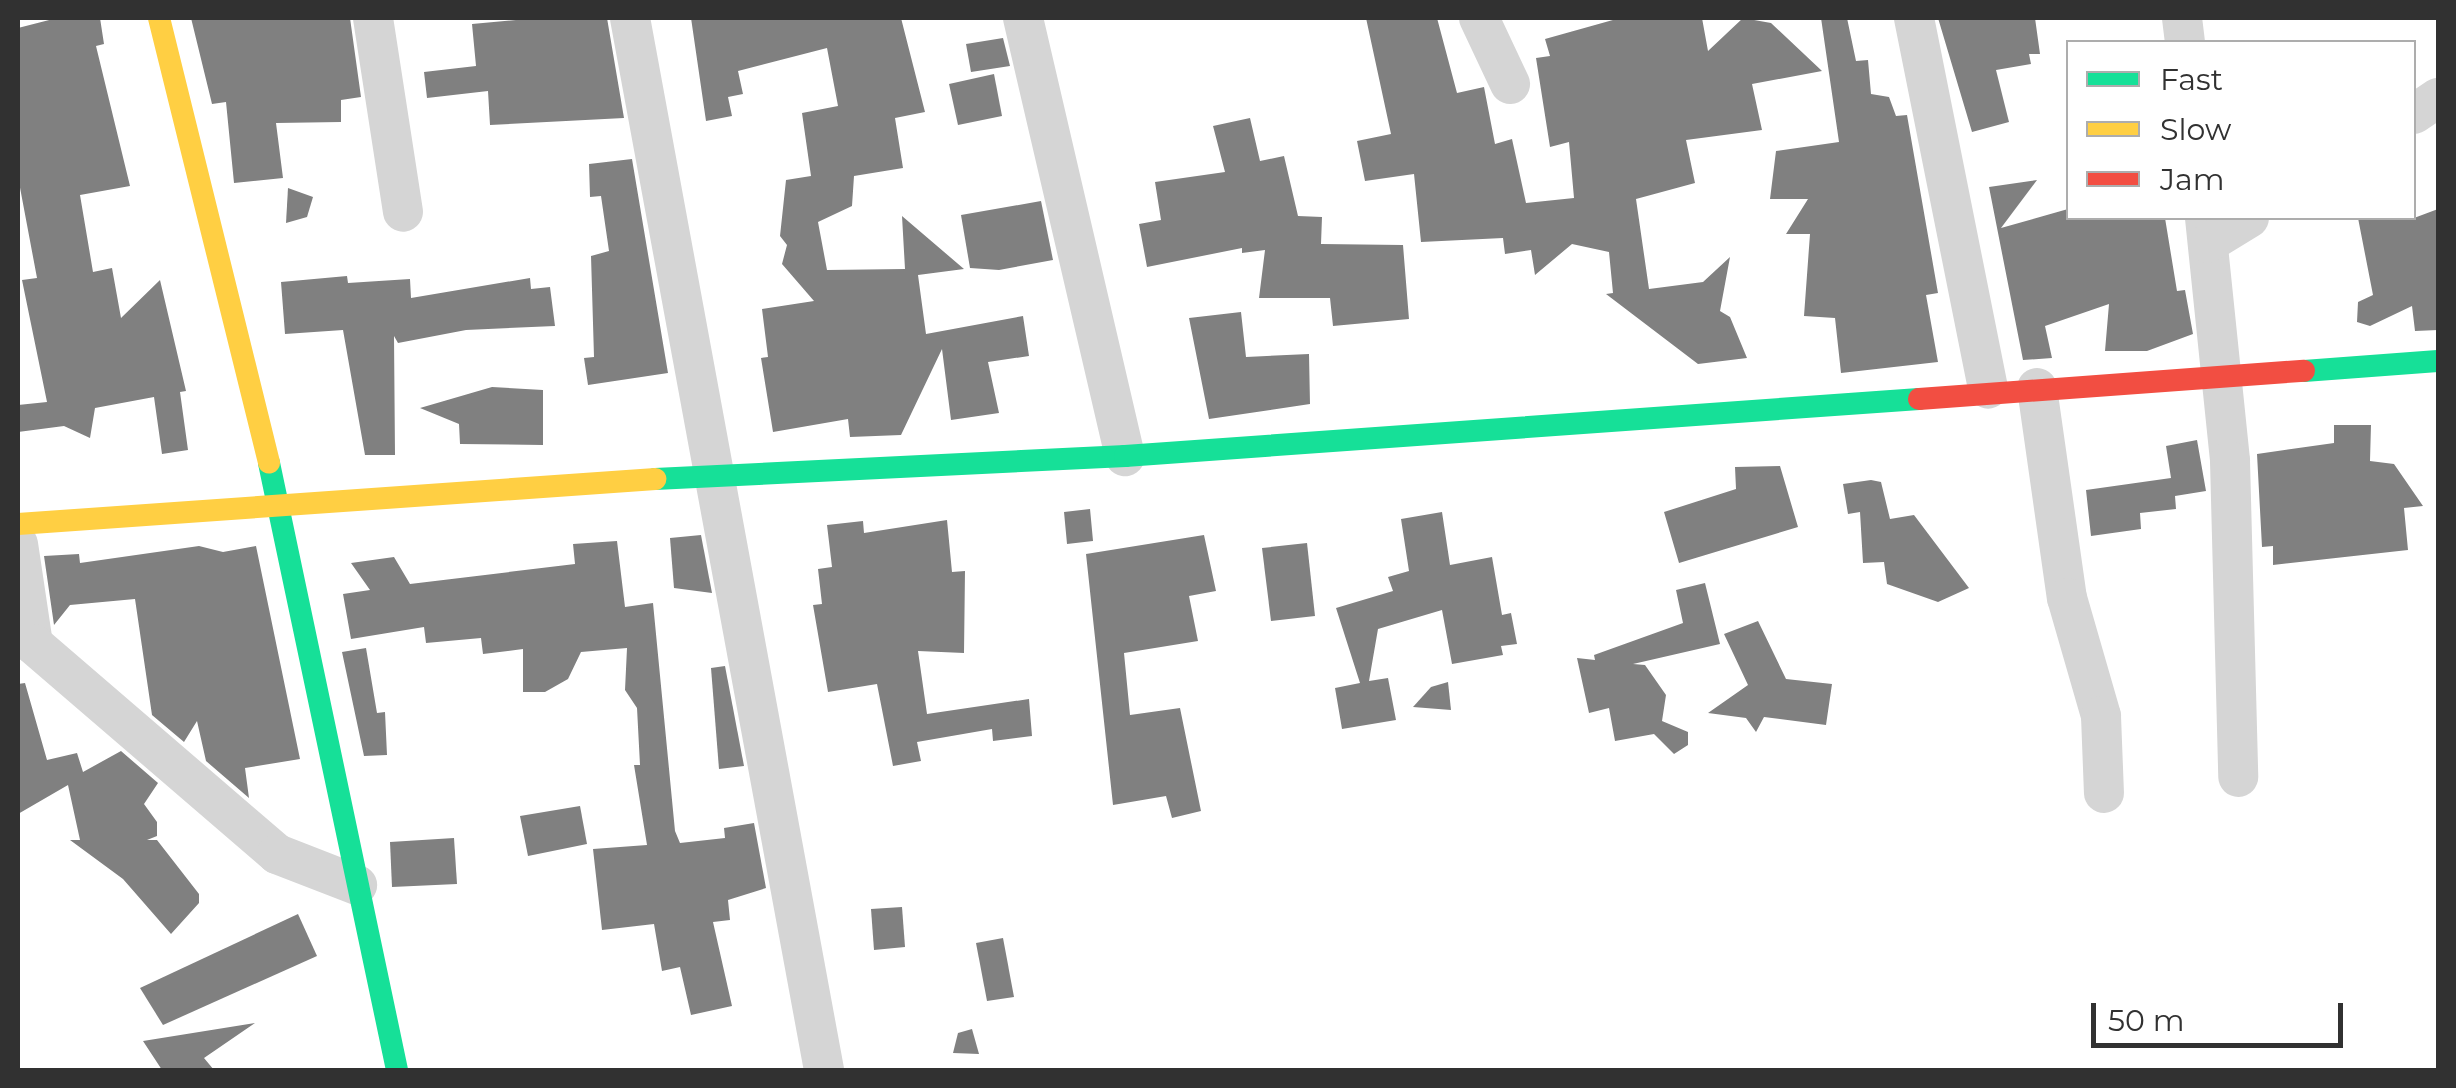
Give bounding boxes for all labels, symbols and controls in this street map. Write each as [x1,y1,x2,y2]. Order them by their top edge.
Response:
legend [2066,40,2416,220]
text: Fast [2160,61,2223,98]
text: Slow [2160,111,2231,148]
text: Jam [2160,161,2225,198]
scale bar [2096,983,2348,1045]
text: 50 m [2108,1002,2185,1039]

